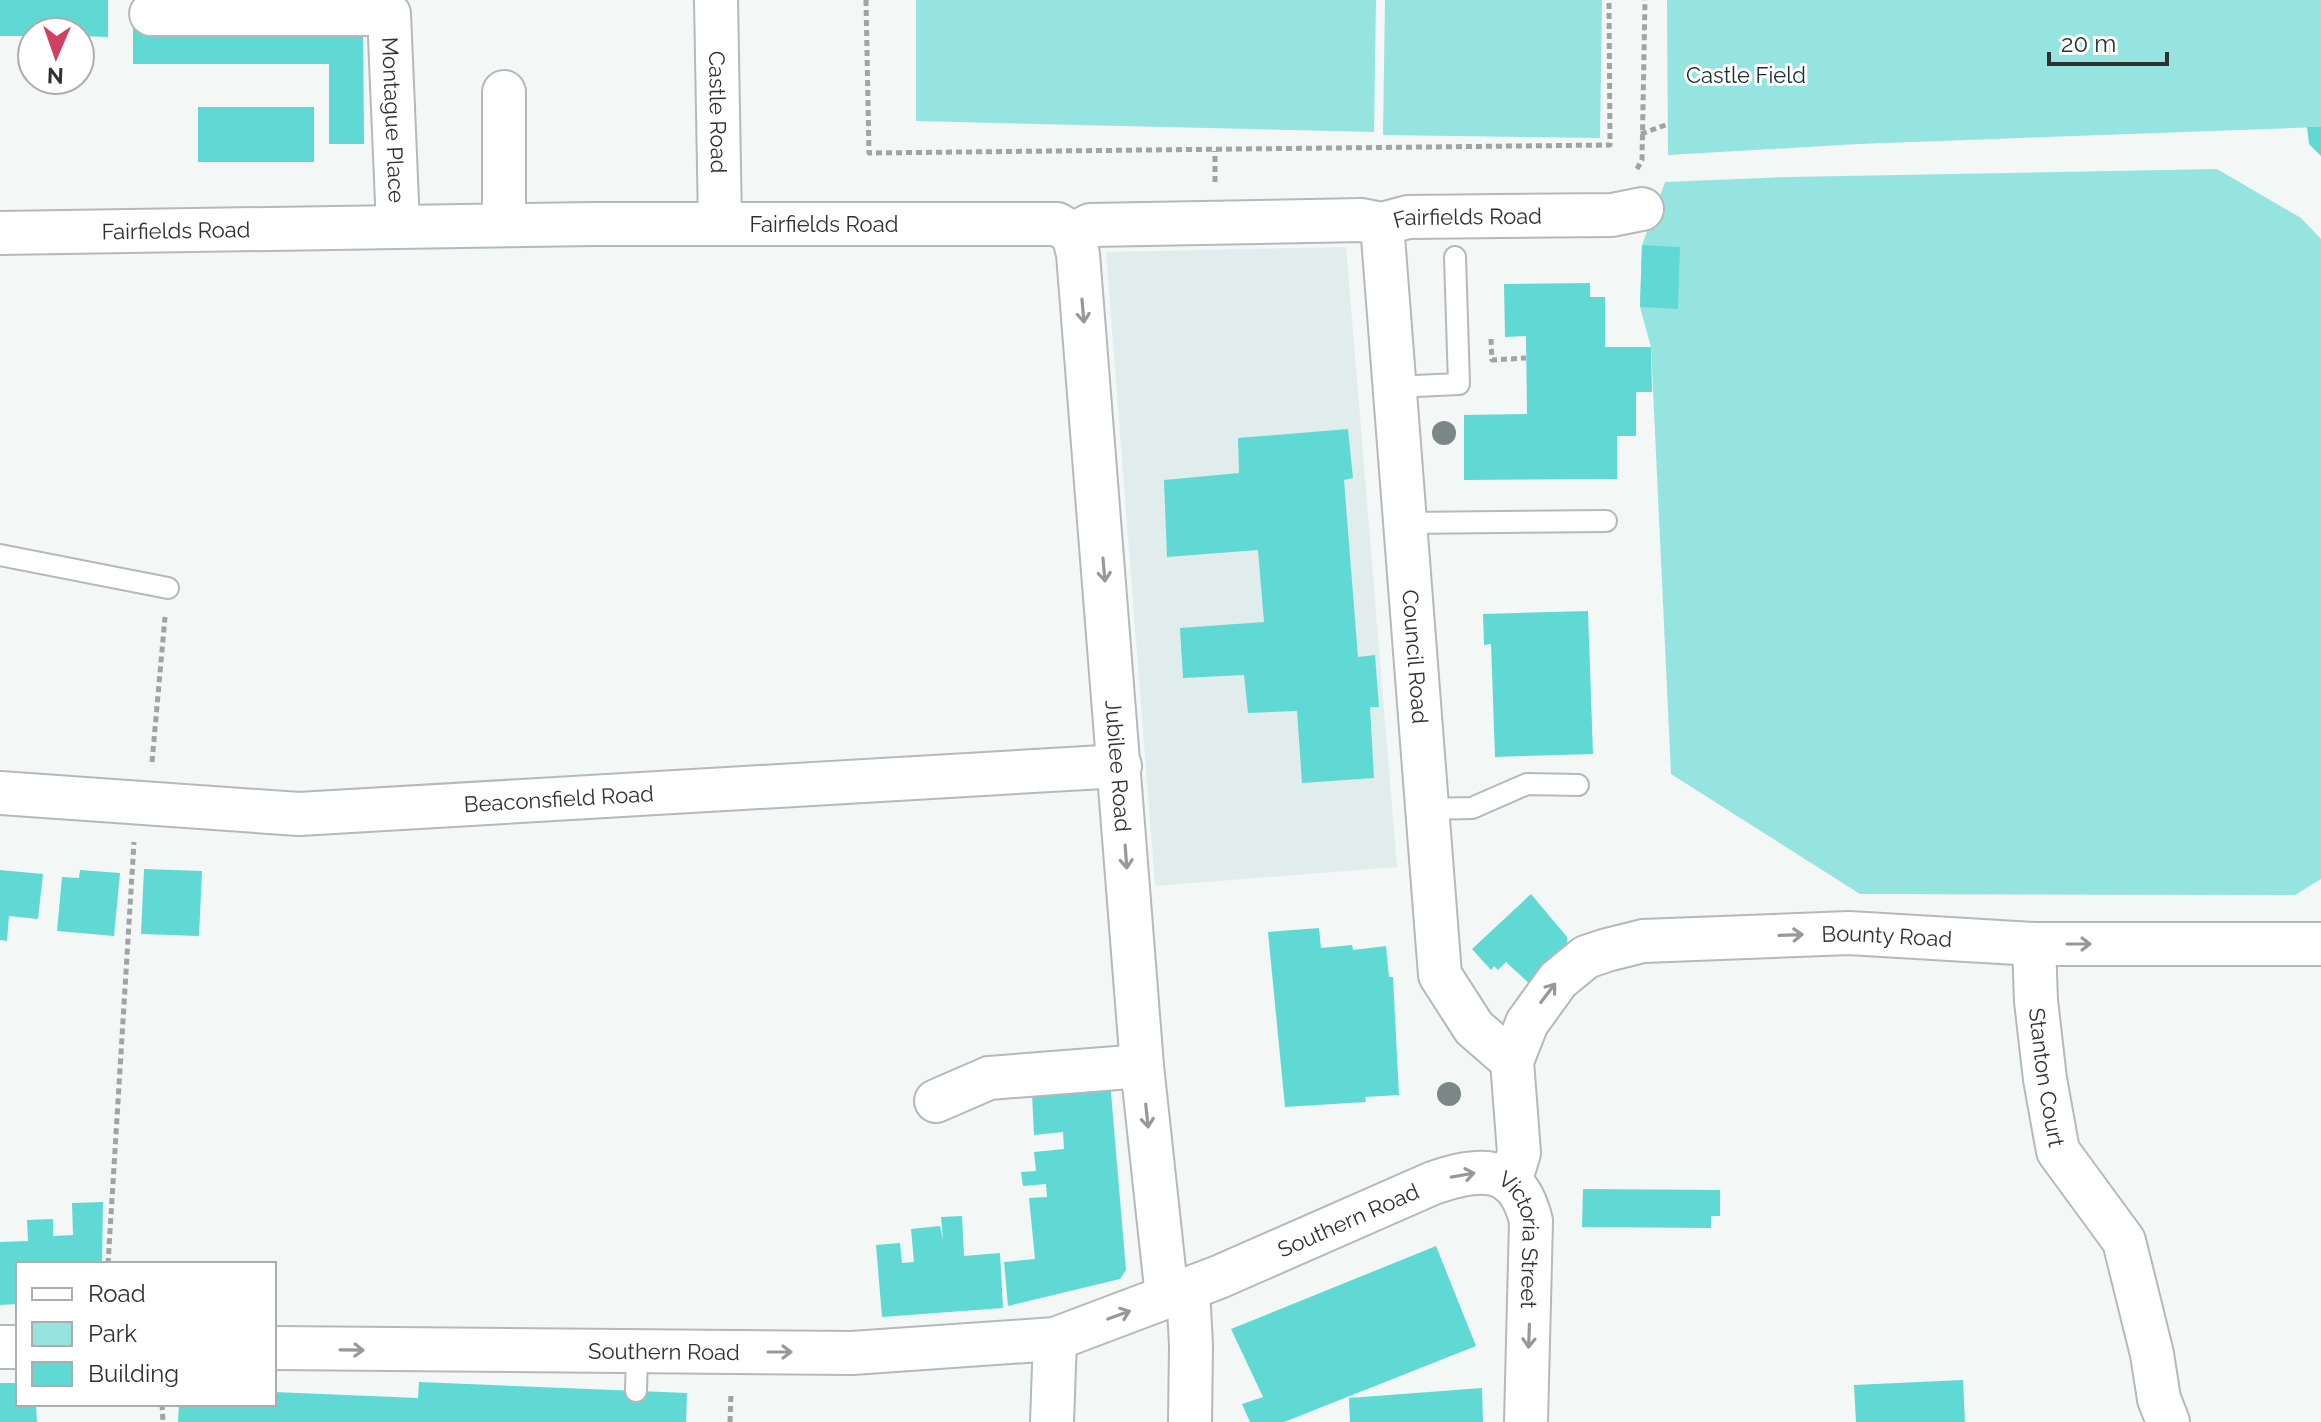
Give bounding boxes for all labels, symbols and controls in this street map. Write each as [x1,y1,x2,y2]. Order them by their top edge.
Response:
north arrow [16,16,96,96]
scale bar [2049,16,2167,66]
text: 20 m [2061,29,2116,58]
street label: Montague Place [377,36,410,204]
street label: Castle Road [704,51,732,173]
park label: Castle Field [1686,62,1806,88]
text: N [46,63,64,89]
street label: Fairfields Road [1390,203,1542,233]
street label: Fairfields Road [750,211,898,237]
street label: Fairfields Road [101,216,251,244]
one-way arrow [1075,297,1090,324]
one-way arrow [1097,556,1112,583]
street label: Council Road [1397,589,1434,725]
street label: Jubilee Road [1100,699,1136,833]
street label: Beaconsfield Road [463,780,655,817]
one-way arrow [1119,843,1134,870]
street label: Bounty Road [1821,920,1953,952]
one-way arrow [1777,927,1804,942]
one-way arrow [2065,936,2092,952]
one-way arrow [1540,983,1557,1004]
street label: Stanton Court [2024,1006,2070,1149]
one-way arrow [1139,1102,1154,1129]
street label: Victoria Street [1494,1165,1544,1310]
one-way arrow [1450,1167,1476,1182]
street label: Southern Road [1274,1178,1423,1263]
legend [16,1262,276,1406]
text: Road [88,1279,146,1308]
one-way arrow [1106,1307,1131,1321]
text: Park [88,1319,137,1348]
one-way arrow [1521,1322,1536,1349]
street label: Southern Road [588,1338,740,1365]
one-way arrow [338,1342,365,1357]
one-way arrow [766,1344,793,1360]
text: Building [88,1359,179,1388]

